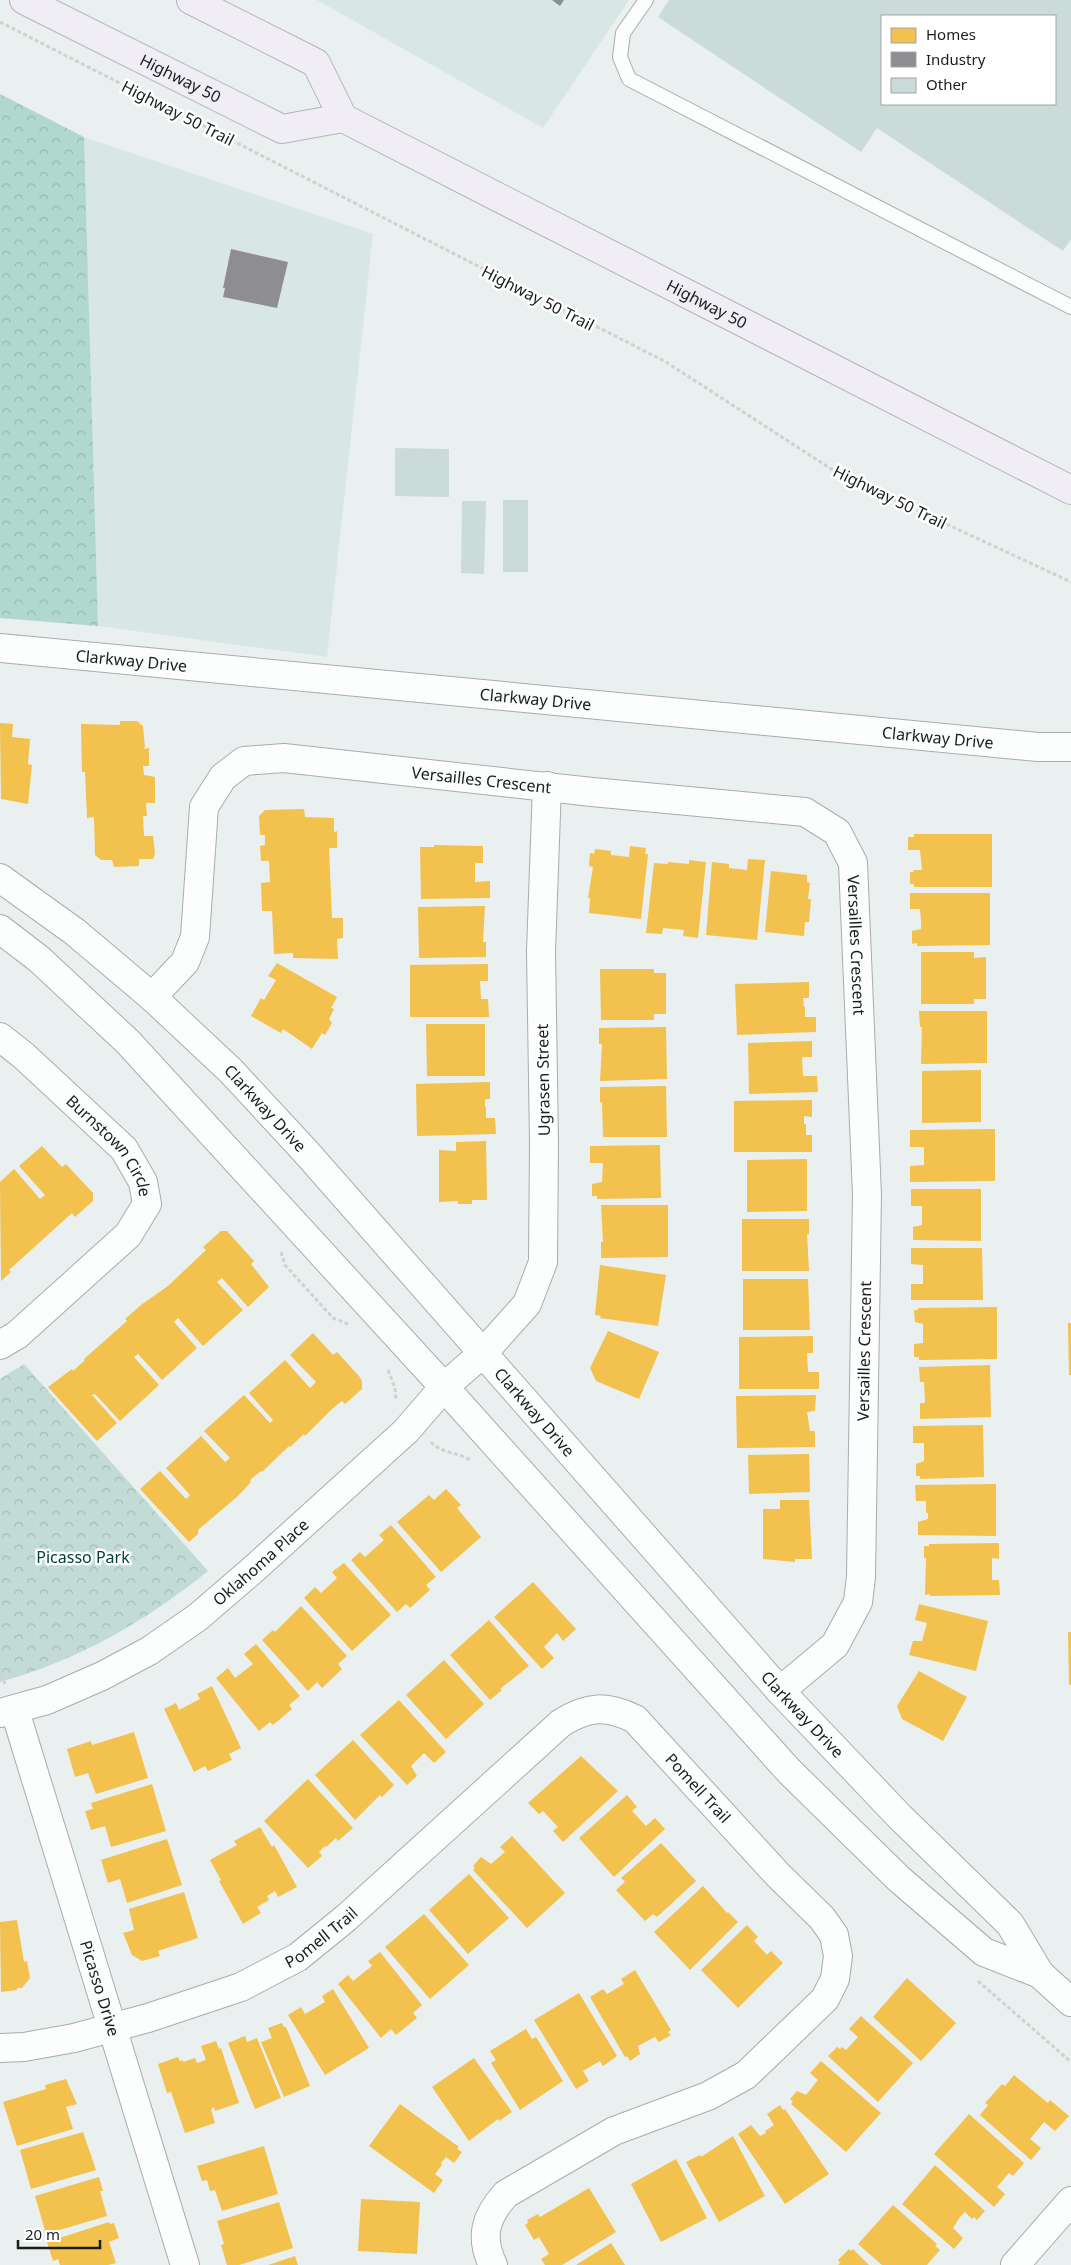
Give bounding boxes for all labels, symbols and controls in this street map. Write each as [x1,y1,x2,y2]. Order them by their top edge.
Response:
legend [881,15,1056,105]
text: Homes [926,24,976,44]
street label: Highway 50 [136,49,225,108]
text: Industry [926,49,986,69]
text: Other [926,74,967,94]
street label: Highway 50 Trail [118,75,238,151]
street label: Highway 50 Trail [478,260,598,336]
street label: Highway 50 [663,274,751,334]
street label: Highway 50 Trail [830,460,950,534]
street label: Clarkway Drive [75,644,188,677]
street label: Clarkway Drive [479,683,592,715]
street label: Clarkway Drive [881,721,994,754]
street label: Versailles Crescent [410,761,553,798]
street label: Versailles Crescent [843,875,870,1016]
street label: Ugrasen Street [531,1023,555,1136]
street label: Clarkway Drive [220,1059,311,1157]
street label: Burnstown Circle [62,1090,156,1198]
street label: Versailles Crescent [852,1280,876,1421]
street label: Clarkway Drive [489,1363,580,1461]
street label: Oklahoma Place [208,1514,313,1611]
park label: Picasso Park [36,1546,130,1568]
street label: Clarkway Drive [756,1666,849,1763]
street label: Pomell Trail [660,1748,736,1828]
street label: Pomell Trail [281,1902,362,1973]
street label: Picasso Drive [75,1938,125,2039]
scale bar [18,2218,100,2250]
text: 20 m [25,2224,60,2244]

